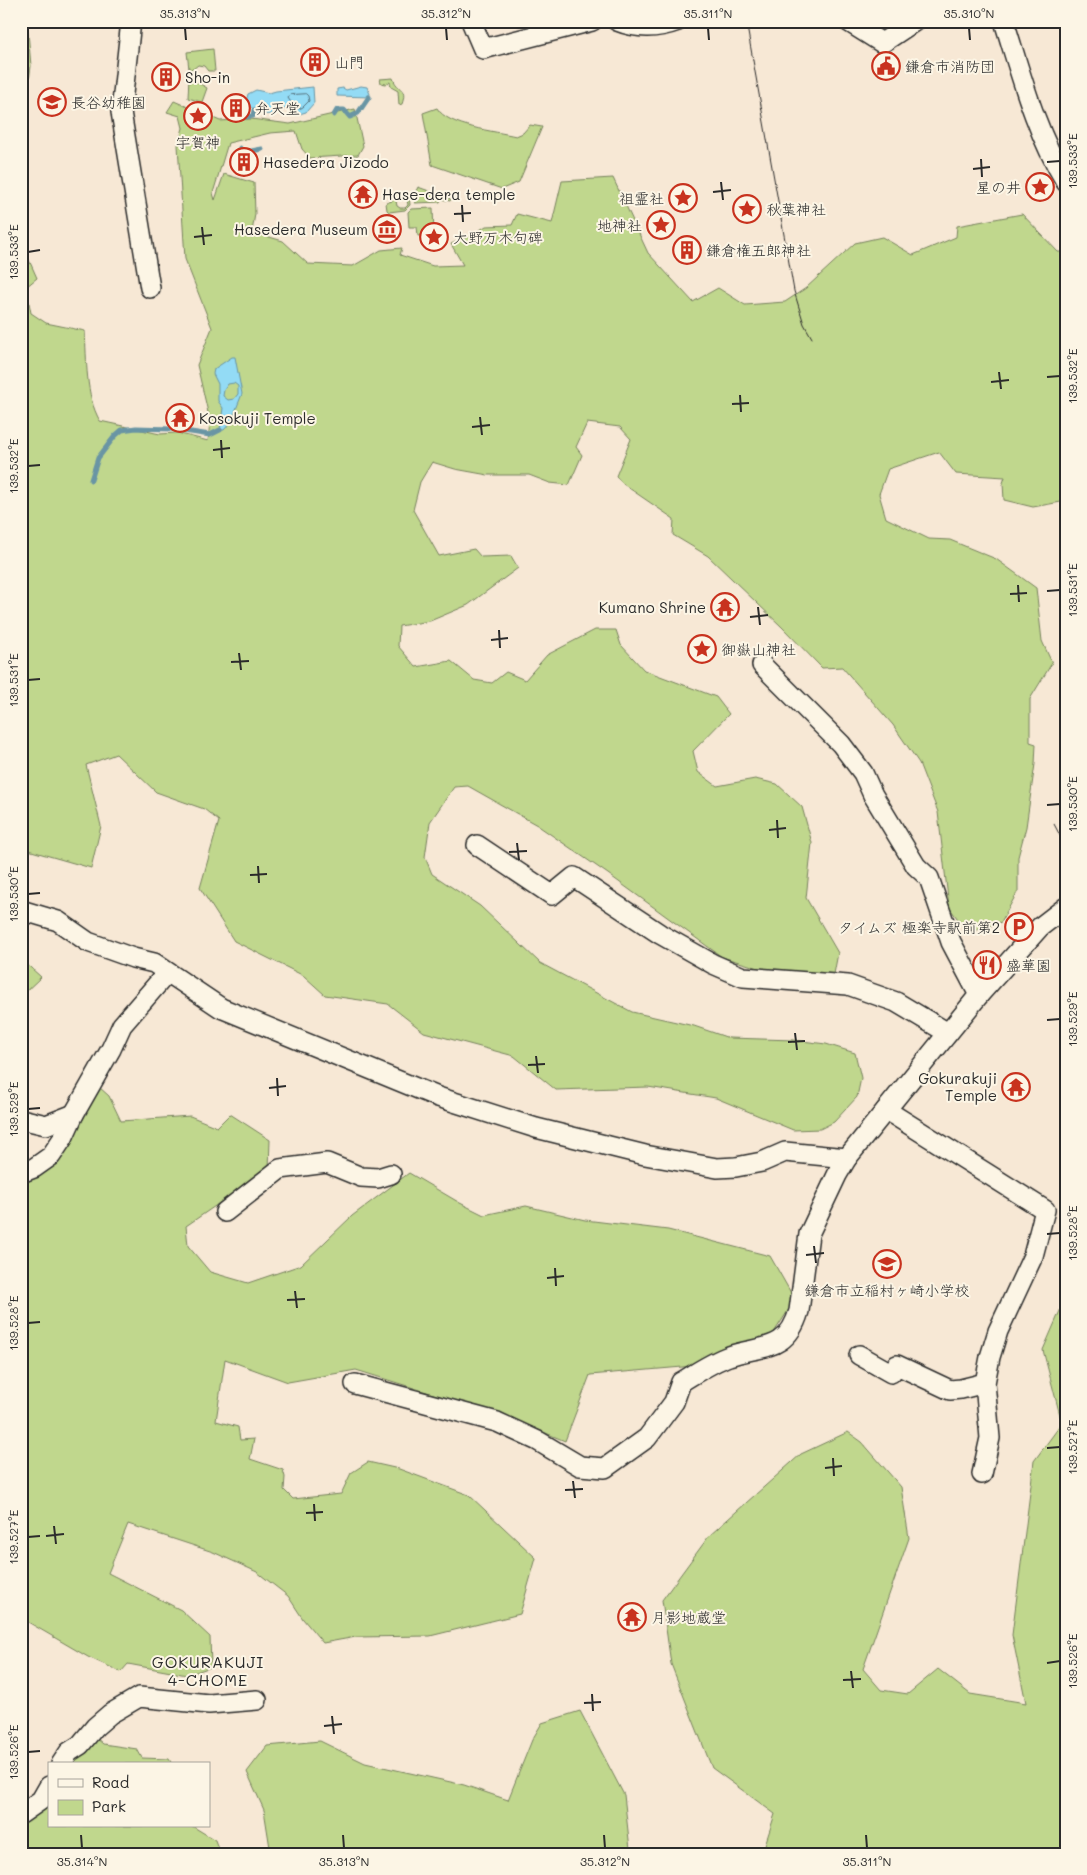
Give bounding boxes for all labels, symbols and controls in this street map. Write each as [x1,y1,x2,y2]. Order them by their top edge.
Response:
text: 35.313°N [160,5,210,21]
text: 35.312°N [421,5,471,21]
text: 35.311°N [684,5,732,21]
text: 35.310°N [944,5,994,21]
building icon: 山門 [300,47,330,77]
public building icon: 鎌倉市消防団 [871,51,901,81]
place label: 山門 [334,52,364,72]
place label: 鎌倉市消防団 [905,56,995,76]
building icon: Sho-in [151,62,181,92]
place label: Sho-in [185,67,230,87]
school or university icon: 長谷幼稚園 [37,87,67,117]
place label: 長谷幼稚園 [71,92,146,112]
building icon: 弁天堂 [221,93,251,123]
place label: 弁天堂 [255,98,300,118]
place icon: 宇賀神 [183,101,213,131]
place label: 宇賀神 [175,132,221,152]
text: 139.533°E [1064,133,1080,189]
building icon: Hasedera Jizodo [229,147,259,177]
place label: Hasedera Jizodo [263,152,389,172]
place icon: 星の井 [1025,172,1055,202]
place label: 星の井 [976,177,1021,197]
temple icon: Hase-dera temple [348,179,378,209]
place icon: 祖霊社 [668,183,698,213]
place label: Hase-dera temple [382,184,516,204]
place label: 祖霊社 [619,188,664,208]
place icon: 秋葉神社 [732,194,762,224]
place label: 秋葉神社 [766,199,826,219]
place icon: 地神社 [646,210,676,240]
museum icon: Hasedera Museum [372,214,402,244]
place label: 地神社 [597,215,642,235]
place label: Hasedera Museum [234,219,368,239]
place icon: 大野万木句碑 [419,222,449,252]
text: 139.533°E [5,224,21,280]
place label: 大野万木句碑 [453,227,543,247]
building icon: 鎌倉権五郎神社 [672,235,702,265]
place label: 鎌倉権五郎神社 [706,240,811,260]
text: 139.532°E [1064,348,1080,404]
temple icon: Kosokuji Temple [165,403,195,433]
place label: Kosokuji Temple [199,408,316,428]
text: 139.532°E [5,438,21,494]
text: 139.531°E [1064,563,1080,617]
temple icon: Kumano Shrine [710,592,740,622]
place label: Kumano Shrine [599,597,706,617]
place icon: 御嶽山神社 [687,634,717,664]
place label: 御嶽山神社 [721,639,796,659]
text: 139.531°E [5,653,21,707]
text: 139.530°E [1064,776,1080,832]
text: 139.530°E [5,866,21,922]
parking icon: タイムズ 極楽寺駅前第2 [1004,912,1034,942]
place label: タイムズ 極楽寺駅前第2 [838,917,1000,937]
restaurant icon: 盛華園 [972,950,1002,980]
place label: 盛華園 [1006,955,1051,975]
text: 139.529°E [1064,991,1080,1047]
place label: Gokurakuji Temple [918,1068,997,1105]
temple icon: Gokurakuji Temple [1001,1072,1031,1102]
text: 139.529°E [5,1081,21,1137]
text: 139.528°E [1064,1205,1080,1261]
school or university icon: 鎌倉市立稲村ヶ崎小学校 [872,1249,902,1279]
place label: 鎌倉市立稲村ヶ崎小学校 [804,1280,970,1300]
text: 139.528°E [5,1295,21,1351]
text: 139.527°E [1064,1419,1080,1474]
text: 139.527°E [5,1509,21,1564]
temple icon: 月影地蔵堂 [617,1602,647,1632]
place label: 月影地蔵堂 [651,1607,726,1627]
text: 139.526°E [1064,1633,1080,1689]
district label: GOKURAKUJI 4-CHOME [152,1651,264,1690]
text: 139.526°E [5,1724,21,1780]
legend [48,1762,210,1828]
text: Road [92,1772,129,1792]
text: Park [92,1796,126,1816]
text: 35.314°N [57,1853,107,1869]
text: 35.313°N [319,1853,369,1869]
text: 35.312°N [580,1853,630,1869]
text: 35.311°N [843,1853,891,1869]

